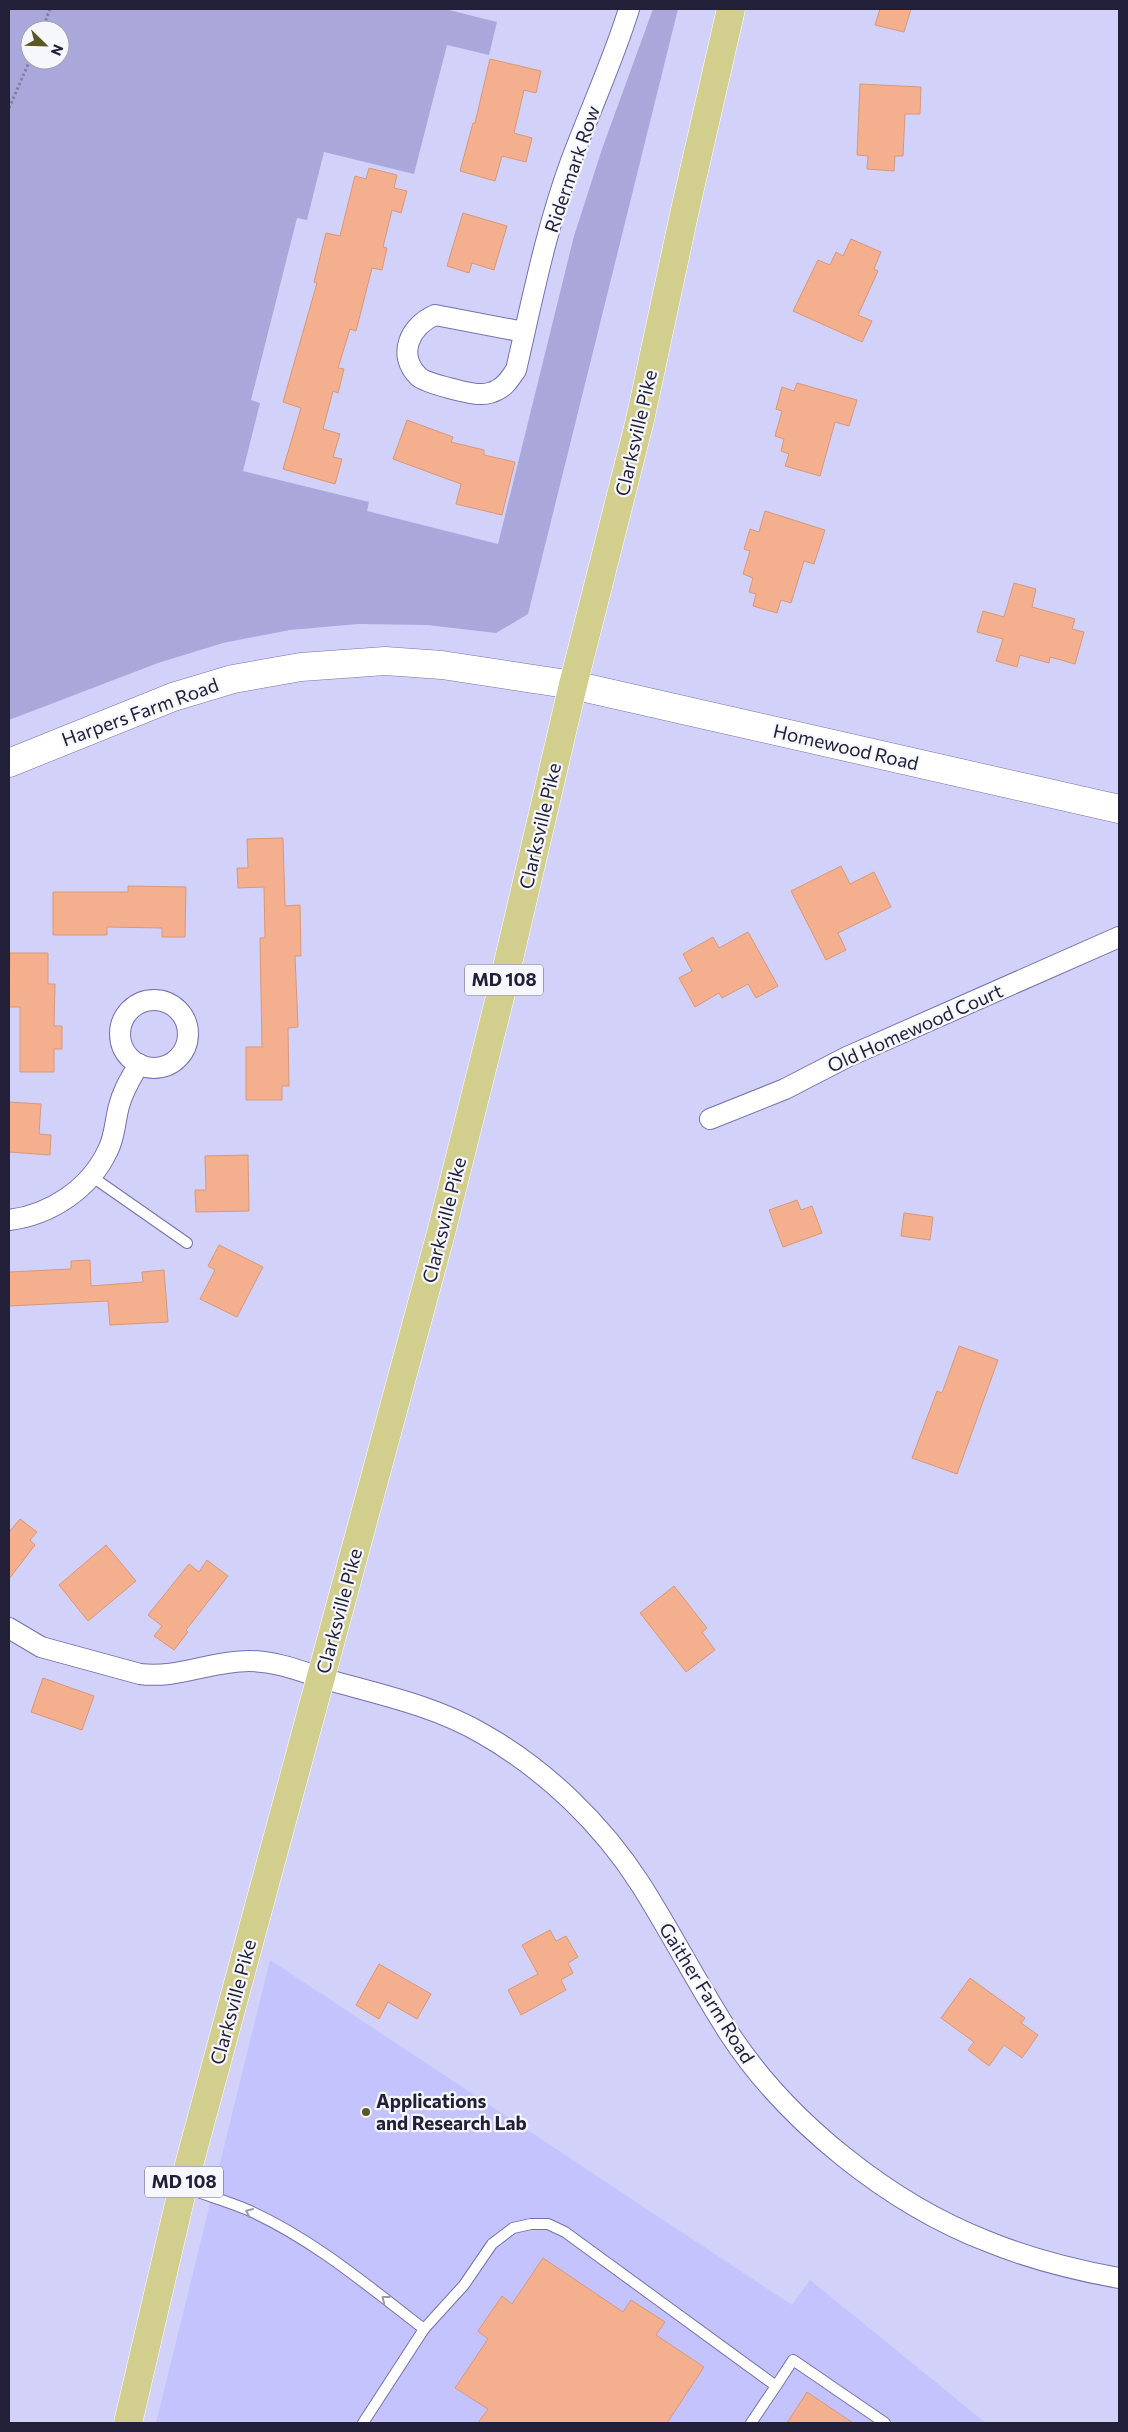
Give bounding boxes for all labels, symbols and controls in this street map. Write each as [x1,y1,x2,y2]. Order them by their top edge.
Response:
north arrow [20,20,70,70]
text: N [48,42,67,58]
street label: Ridermark Row [539,102,604,235]
street label: Clarksville Pike [610,368,661,498]
street label: Harpers Farm Road [58,672,221,751]
street label: Homewood Road [771,719,921,774]
street label: Clarksville Pike [514,761,565,891]
road number: MD 108 [465,964,543,996]
street label: Old Homewood Court [824,978,1006,1077]
street label: Clarksville Pike [417,1155,470,1285]
street label: Clarksville Pike [311,1546,366,1676]
street label: Gaither Farm Road [655,1918,760,2067]
street label: Clarksville Pike [205,1937,260,2067]
place label: Applications and Research Lab [376,2089,527,2134]
marker: Applications and Research Lab [360,2106,372,2118]
road number: MD 108 [145,2166,223,2198]
one-way arrow [245,2207,254,2218]
one-way arrow [382,2296,391,2305]

